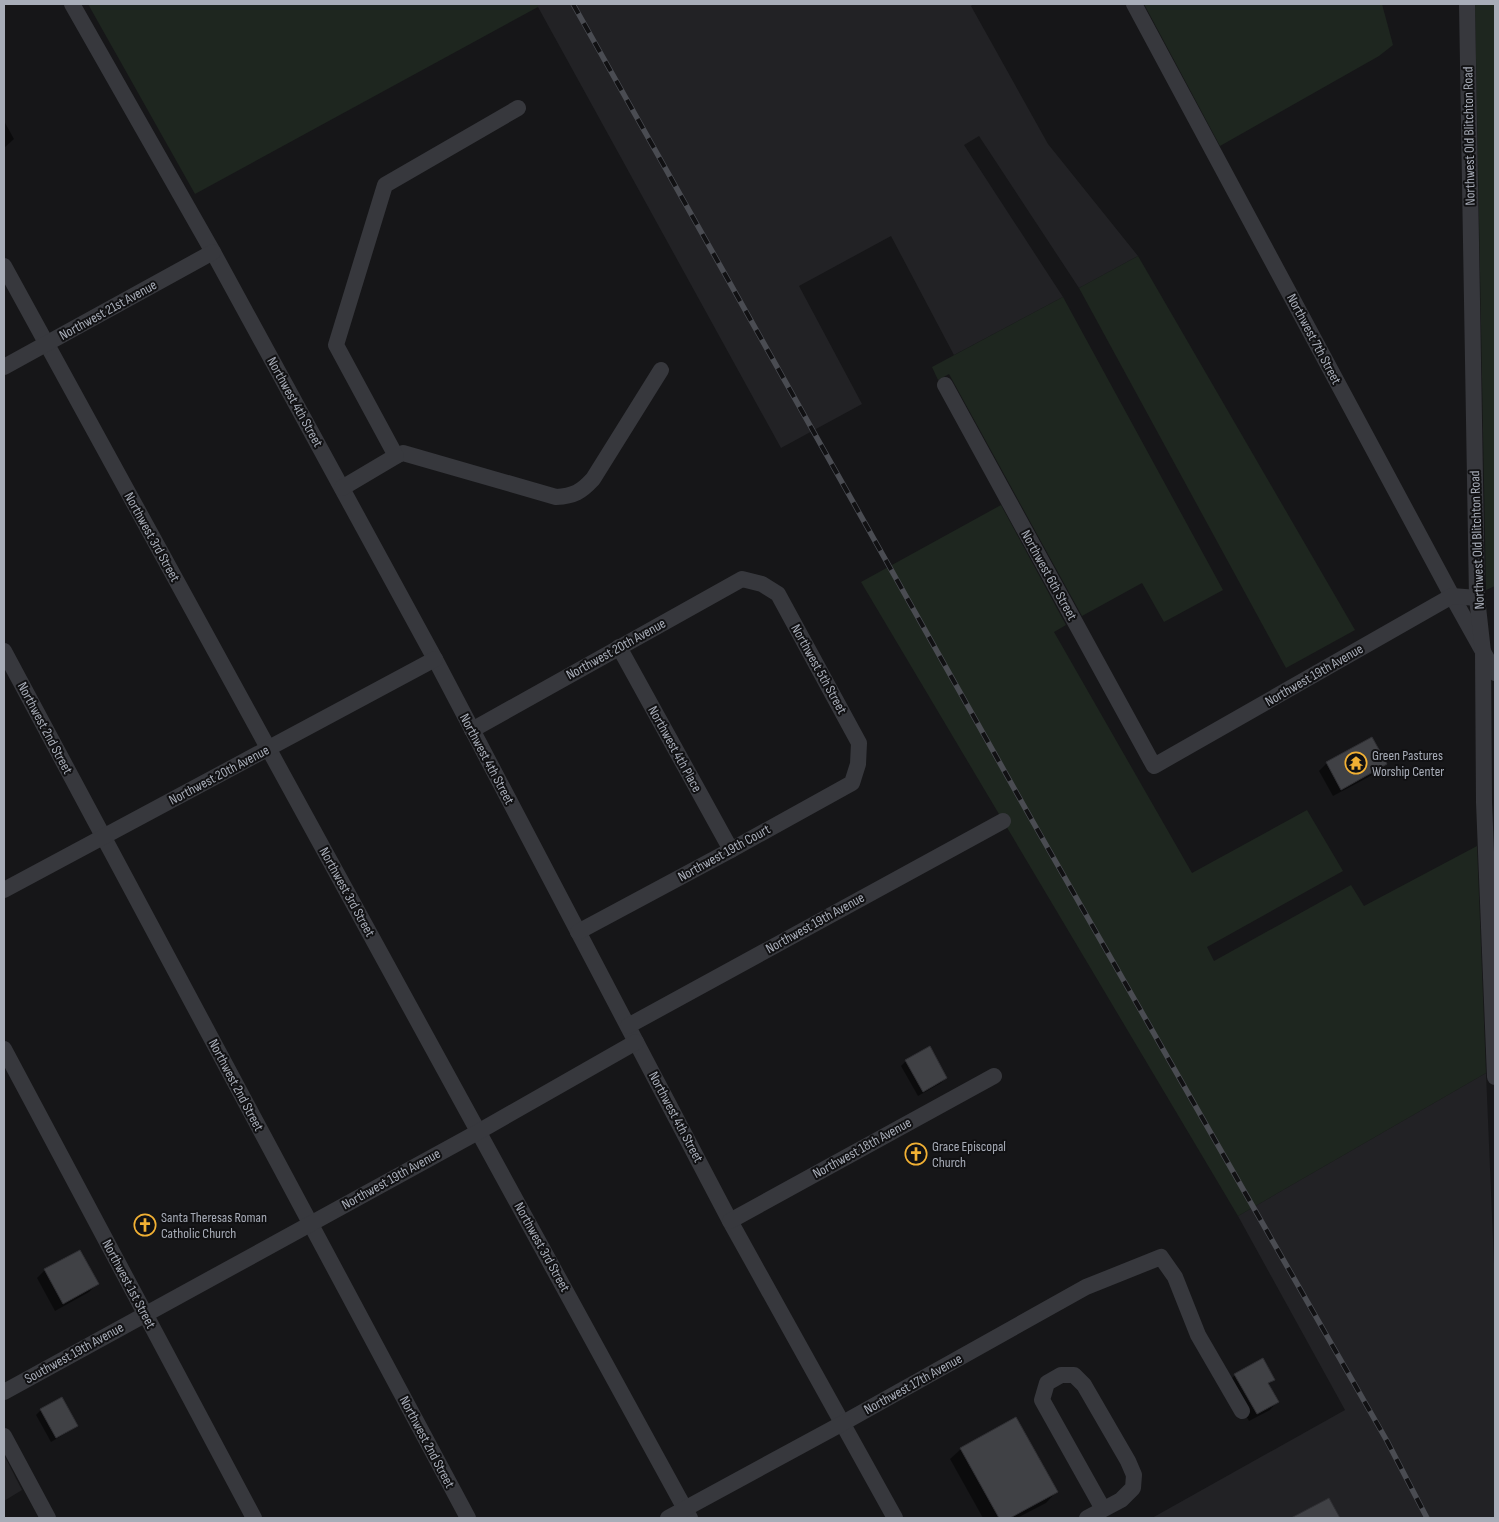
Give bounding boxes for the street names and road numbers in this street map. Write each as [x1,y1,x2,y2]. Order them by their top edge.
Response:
street label: Northwest Old Blitchton Road [1459,66,1479,206]
street label: Northwest 21st Avenue [56,276,160,344]
street label: Northwest 7th Street [1283,291,1345,387]
street label: Northwest 4th Street [263,354,327,450]
street label: Northwest Old Blitchton Road [1466,470,1488,610]
street label: Northwest 3rd Street [120,489,184,585]
street label: Northwest 6th Street [1017,527,1081,623]
street label: Northwest 20th Avenue [563,615,669,683]
street label: Northwest 5th Street [787,621,851,717]
street label: Northwest 19th Avenue [1262,640,1366,710]
street label: Northwest 2nd Street [14,679,76,777]
street label: Northwest 4th Place [644,703,706,795]
street label: Northwest 4th Street [456,711,518,807]
street label: Northwest 20th Avenue [166,741,272,809]
street label: Northwest 19th Court [675,821,773,885]
street label: Northwest 3rd Street [315,844,379,940]
street label: Northwest 19th Avenue [763,889,867,957]
street label: Northwest 2nd Street [205,1036,267,1134]
street label: Northwest 4th Street [645,1069,707,1165]
street label: Northwest 18th Avenue [810,1114,914,1182]
street label: Northwest 19th Avenue [339,1145,443,1213]
street label: Northwest 3rd Street [510,1199,574,1295]
street label: Northwest 1st Street [98,1237,160,1331]
street label: Southwest 19th Avenue [21,1319,127,1387]
street label: Northwest 17th Avenue [861,1350,965,1418]
street label: Northwest 2nd Street [396,1393,458,1491]

